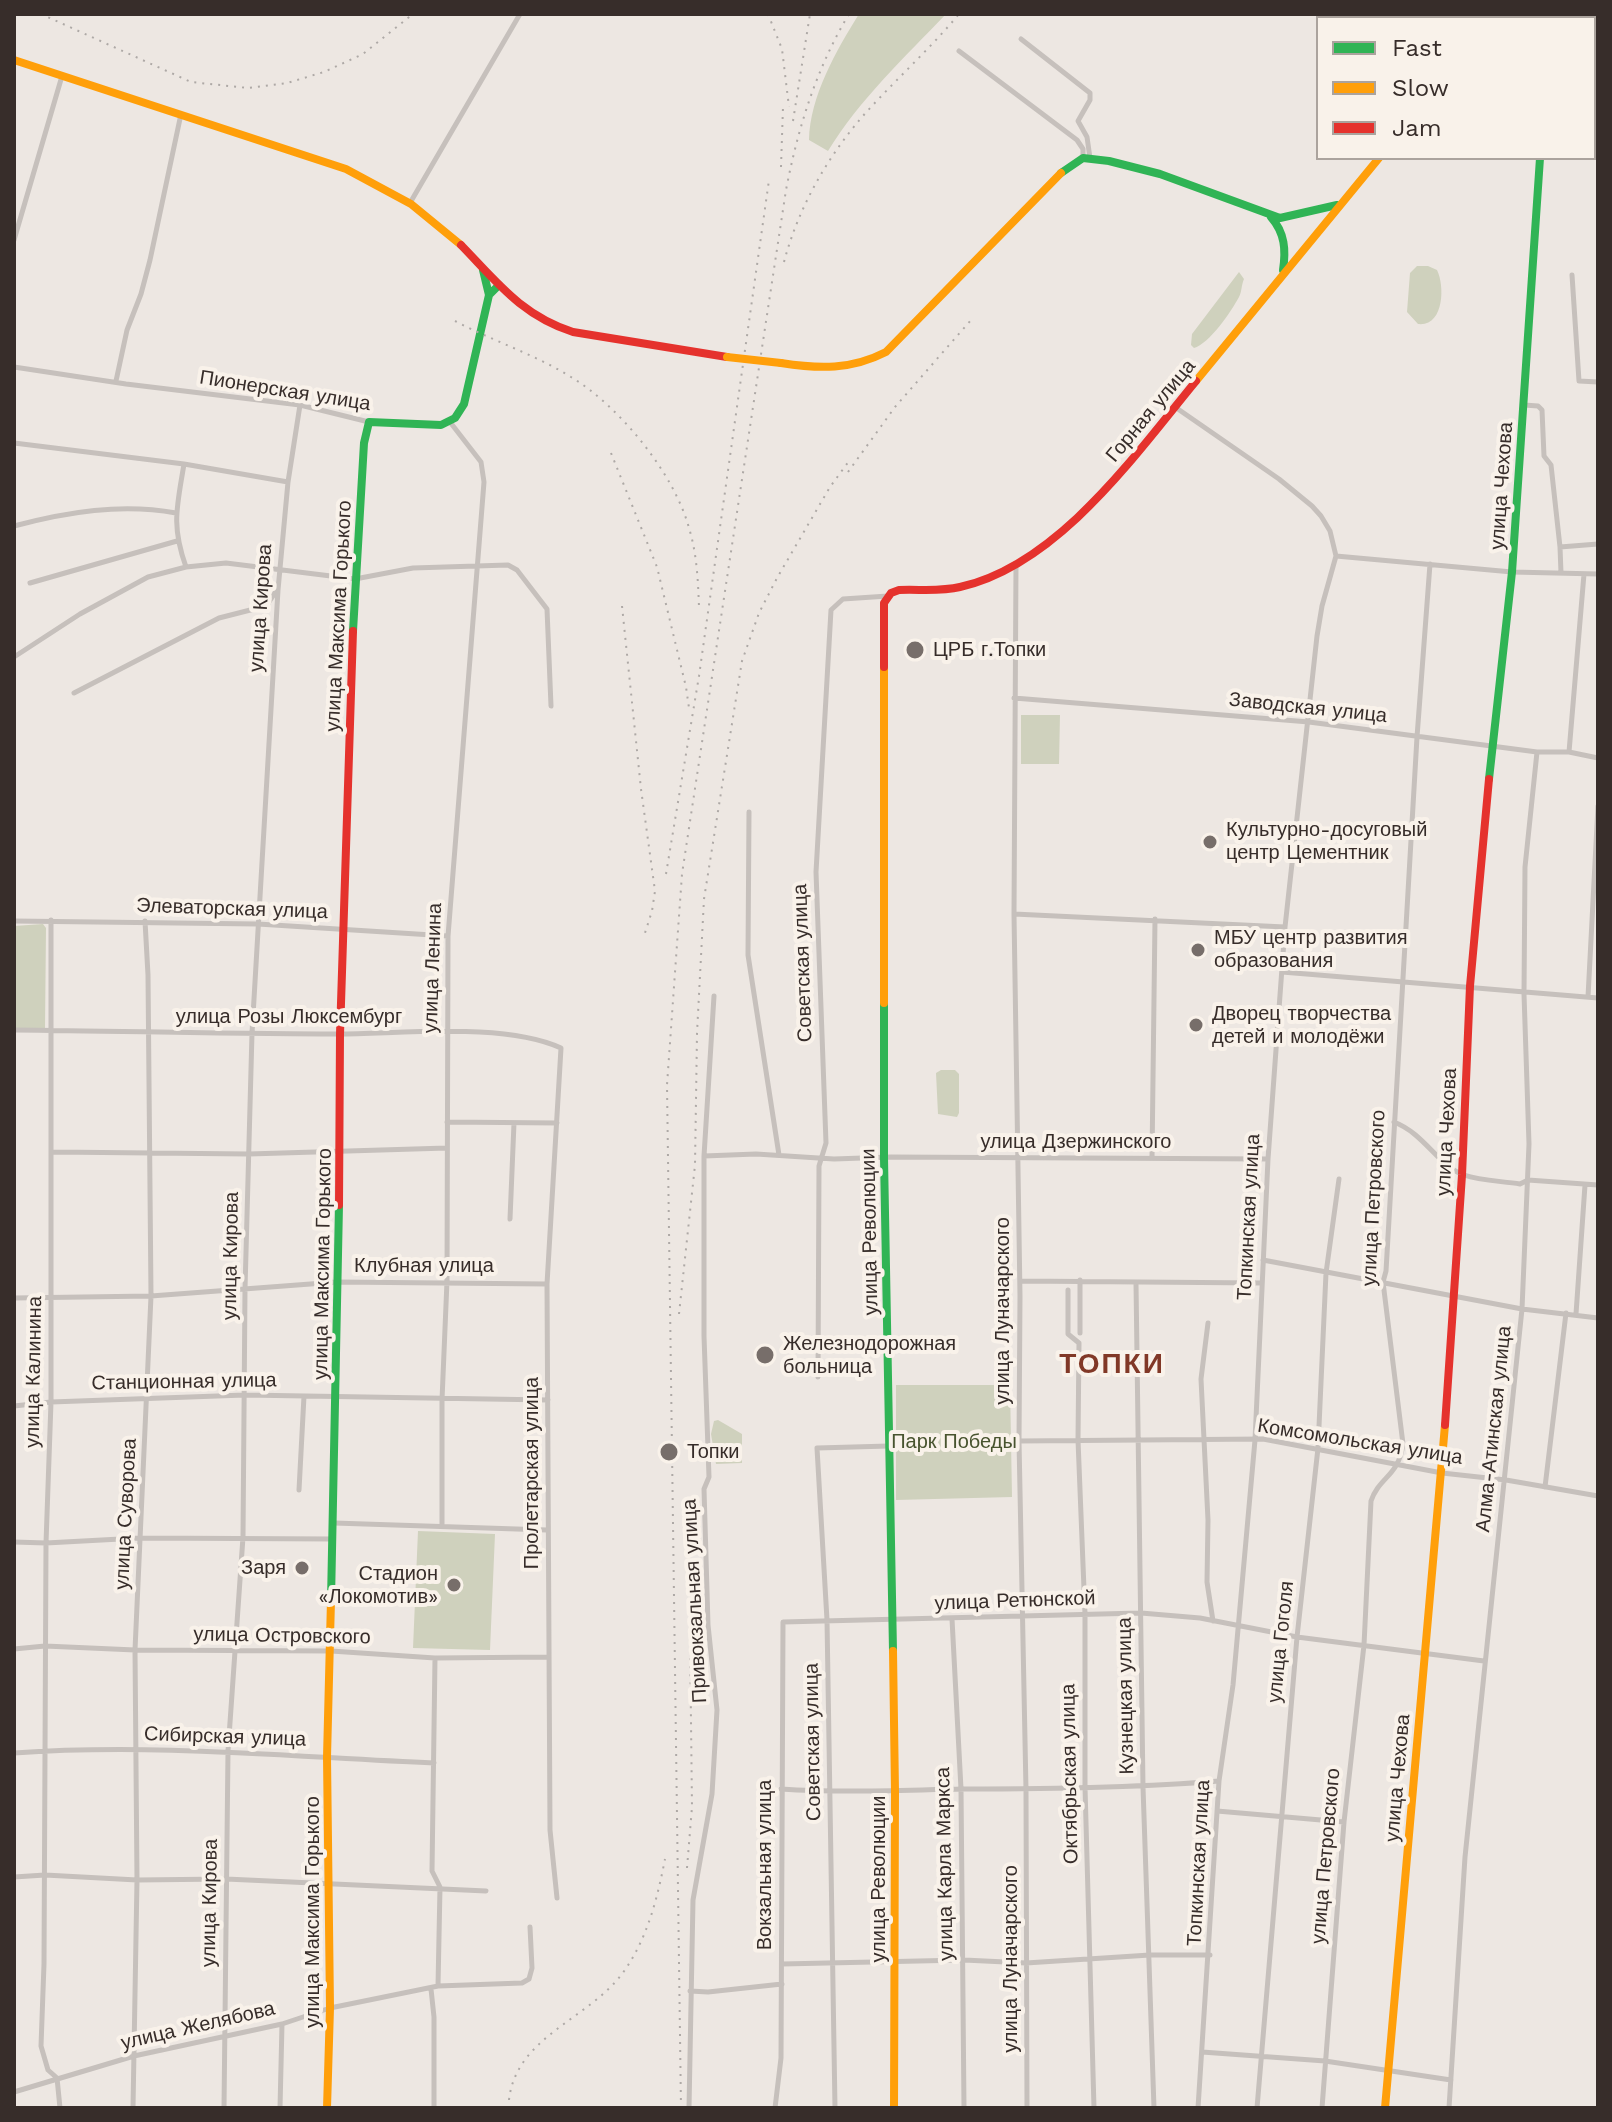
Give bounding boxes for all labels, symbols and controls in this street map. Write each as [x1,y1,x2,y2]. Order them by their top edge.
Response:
legend [1316,16,1596,160]
text: Fast [1392,34,1442,62]
text: Slow [1392,74,1449,102]
text: Jam [1392,114,1442,142]
street label: Горная улица [1101,355,1201,467]
street label: Пионерская улица [198,366,372,416]
street label: улица Чехова [1486,421,1518,551]
street label: улица Максима Горького [321,500,357,732]
street label: улица Кирова [245,543,277,673]
place label: ЦРБ г.Топки [933,638,1046,662]
marker: ЦРБ г.Топки [904,639,926,661]
street label: Заводская улица [1228,688,1388,728]
place label: Культурно-досуговый центр Цементник [1226,818,1427,865]
marker: Культурно-досуговый центр Цементник [1201,833,1219,851]
street label: Советская улица [788,883,818,1043]
street label: Элеваторская улица [136,894,328,924]
street label: улица Ленина [419,902,447,1034]
place label: МБУ центр развития образования [1214,926,1408,973]
marker: МБУ центр развития образования [1189,941,1207,959]
place label: Дворец творчества детей и молодёжи [1212,1002,1391,1049]
street label: улица Розы Люксембург [176,1005,402,1029]
marker: Дворец творчества детей и молодёжи [1187,1016,1205,1034]
street label: улица Чехова [1432,1067,1462,1197]
street label: улица Петровского [1357,1109,1391,1287]
street label: улица Дзержинского [981,1130,1171,1154]
street label: Топкинская улица [1233,1133,1265,1301]
street label: улица Максима Горького [309,1148,337,1380]
street label: улица Революции [857,1148,883,1316]
street label: улица Кирова [218,1192,244,1320]
street label: улица Луначарского [991,1217,1015,1405]
street label: Клубная улица [354,1254,494,1278]
street label: улица Калинина [21,1296,47,1448]
street label: Алма-Атинская улица [1471,1325,1517,1533]
place label: Железнодорожная больница [783,1332,956,1379]
marker: Железнодорожная больница [754,1344,776,1366]
district label: ТОПКИ [1059,1348,1165,1382]
street label: Станционная улица [91,1368,277,1396]
street label: Пролетарская улица [520,1377,544,1569]
street label: Комсомольская улица [1256,1414,1464,1470]
park label: Парк Победы [891,1430,1017,1454]
street label: улица Суворова [110,1438,142,1590]
place label: Топки [687,1440,740,1464]
marker: Топки [658,1441,680,1463]
street label: Привокзальная улица [678,1498,712,1704]
place label: Заря [241,1556,286,1580]
marker: Заря [293,1559,311,1577]
place label: Стадион «Локомотив» [319,1562,438,1609]
marker: Стадион «Локомотив» [445,1576,463,1594]
street label: улица Гоголя [1263,1580,1299,1704]
street label: улица Ретюнской [934,1586,1096,1616]
street label: Кузнецкая улица [1113,1617,1139,1775]
street label: улица Островского [193,1622,371,1650]
street label: Советская улица [800,1663,826,1821]
street label: Октябрьская улица [1056,1684,1084,1864]
street label: улица Чехова [1380,1713,1416,1843]
street label: Сибирская улица [143,1722,307,1752]
street label: улица Карла Маркса [931,1767,959,1961]
street label: улица Петровского [1306,1767,1346,1945]
street label: Топкинская улица [1183,1779,1215,1947]
street label: Вокзальная улица [753,1780,777,1950]
street label: улица Максима Горького [301,1796,325,2028]
street label: улица Революции [867,1796,891,1962]
street label: улица Кирова [197,1839,223,1967]
street label: улица Луначарского [999,1865,1023,2053]
street label: улица Желябова [119,1997,277,2055]

